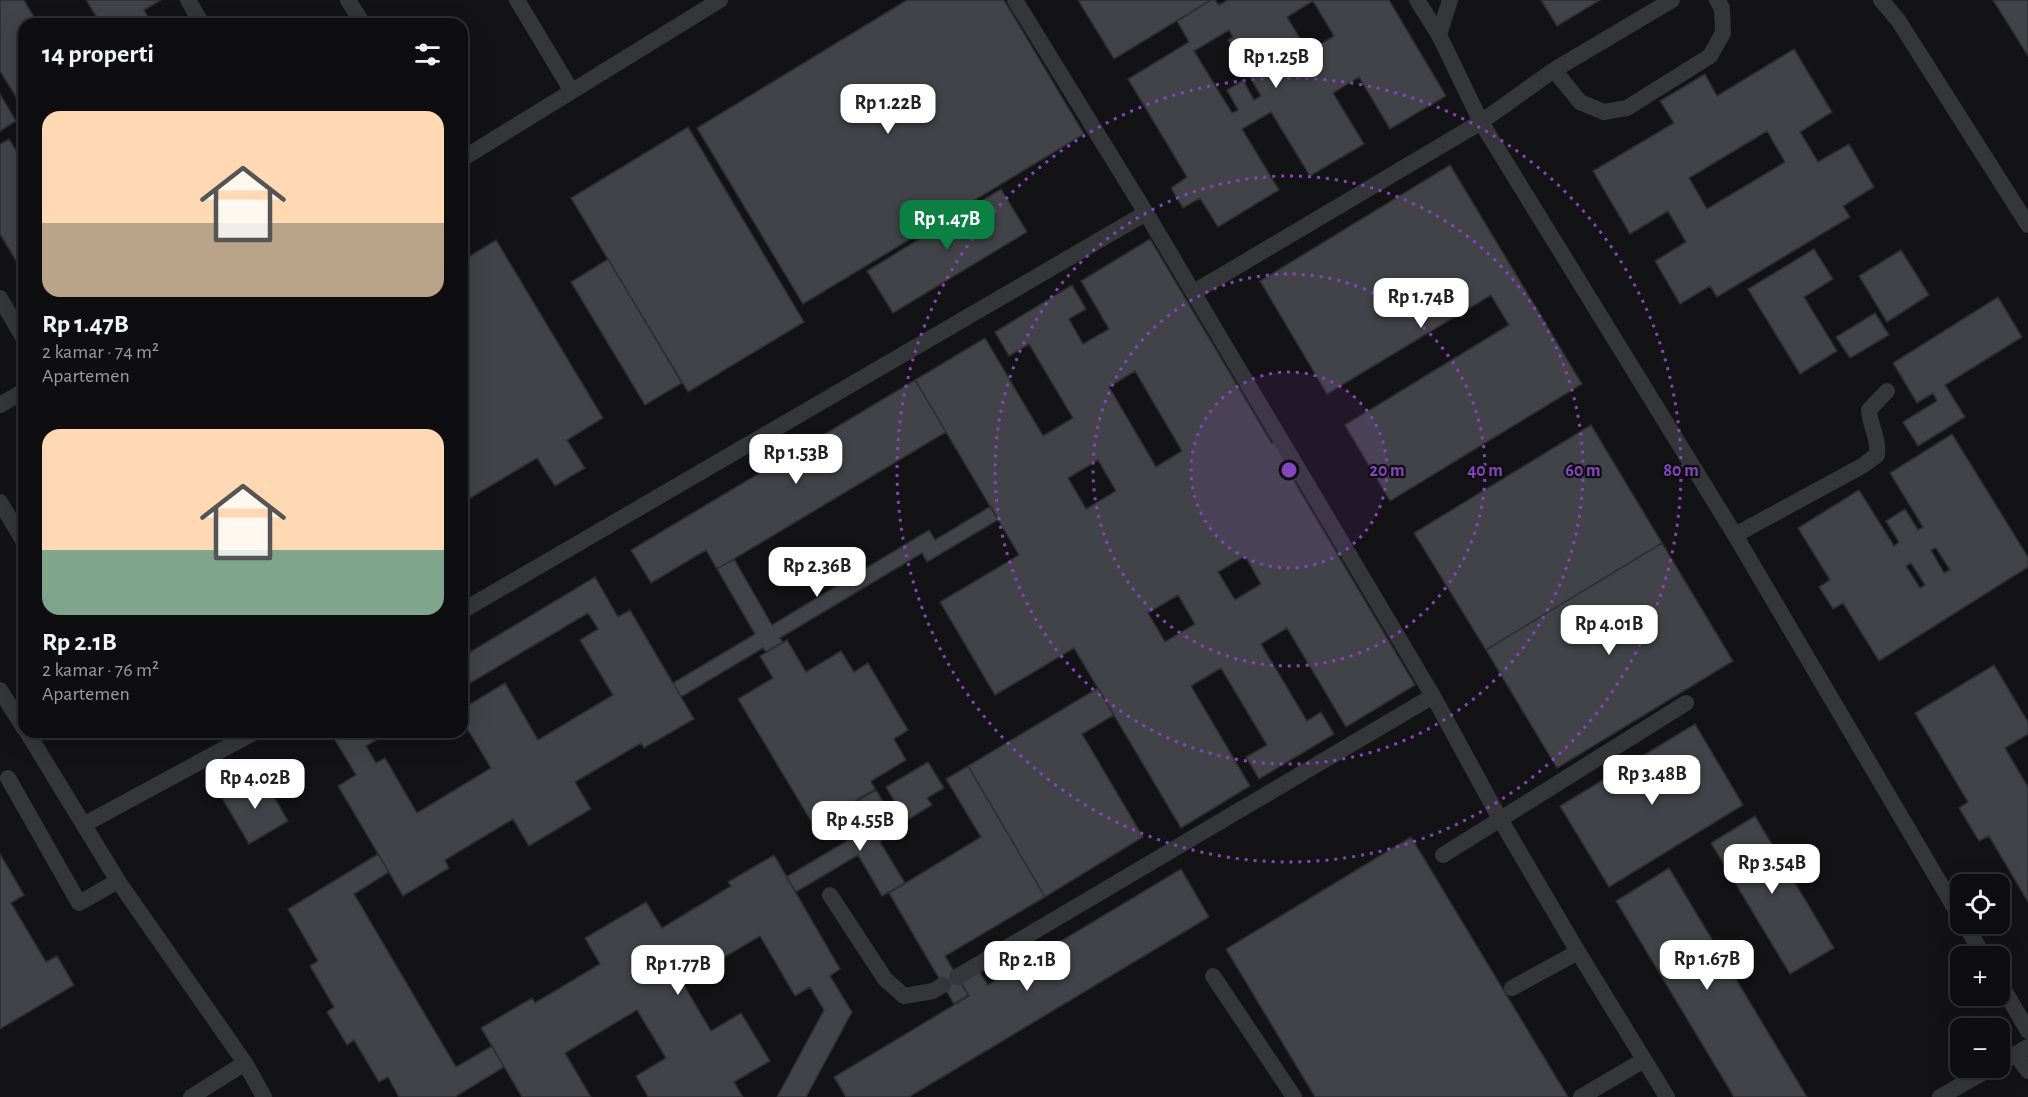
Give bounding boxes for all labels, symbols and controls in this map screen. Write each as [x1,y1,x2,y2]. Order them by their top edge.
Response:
icon: filters [411,38,444,71]
pin: Rp 1.25B [1214,38,1338,89]
text: 14 properti [42,41,154,67]
text: Rp 1.25B [1243,47,1309,67]
pin: Rp 1.22B [826,84,950,135]
text: Rp 1.22B [855,93,921,113]
icon: home [189,150,297,258]
pin: Rp 1.47B [885,200,1009,251]
text: Rp 1.47B [914,209,980,229]
pin: Rp 1.74B [1359,278,1483,329]
text: Rp 1.74B [1388,287,1454,307]
text: Rp 1.47B [42,311,129,337]
text: 2 kamar · 74 m² [42,342,159,362]
text: Apartemen [42,366,130,386]
pin: Rp 1.53B [734,434,858,485]
text: Rp 1.53B [763,443,829,463]
centre of rings [1279,460,1299,480]
text: 20 m [1369,462,1405,480]
text: 40 m [1467,462,1503,480]
text: 60 m [1565,462,1601,480]
text: 80 m [1663,462,1699,480]
icon: home [189,468,297,576]
pin: Rp 2.36B [755,547,879,598]
text: Rp 2.36B [783,556,851,576]
pin: Rp 4.01B [1547,605,1671,656]
text: Rp 4.01B [1575,614,1643,634]
text: Rp 2.1B [42,629,117,655]
text: 2 kamar · 76 m² [42,660,159,680]
text: Apartemen [42,684,130,704]
pin: Rp 3.48B [1590,755,1714,806]
pin: Rp 4.02B [193,759,317,810]
text: Rp 3.48B [1617,764,1687,784]
text: Rp 4.02B [220,768,290,788]
pin: Rp 4.55B [798,801,922,852]
text: Rp 4.55B [826,810,894,830]
pin: Rp 3.54B [1710,844,1834,895]
text: Rp 3.54B [1738,853,1806,873]
map controls [1950,874,2010,1078]
button: locate [1950,874,2010,934]
pin: Rp 1.67B [1645,940,1769,991]
pin: Rp 2.1B [972,941,1082,992]
pin: Rp 1.77B [616,945,740,996]
button: + [1950,946,2010,1006]
text: Rp 1.67B [1674,949,1740,969]
text: Rp 2.1B [998,950,1056,970]
text: Rp 1.77B [645,954,711,974]
button: − [1950,1018,2010,1078]

